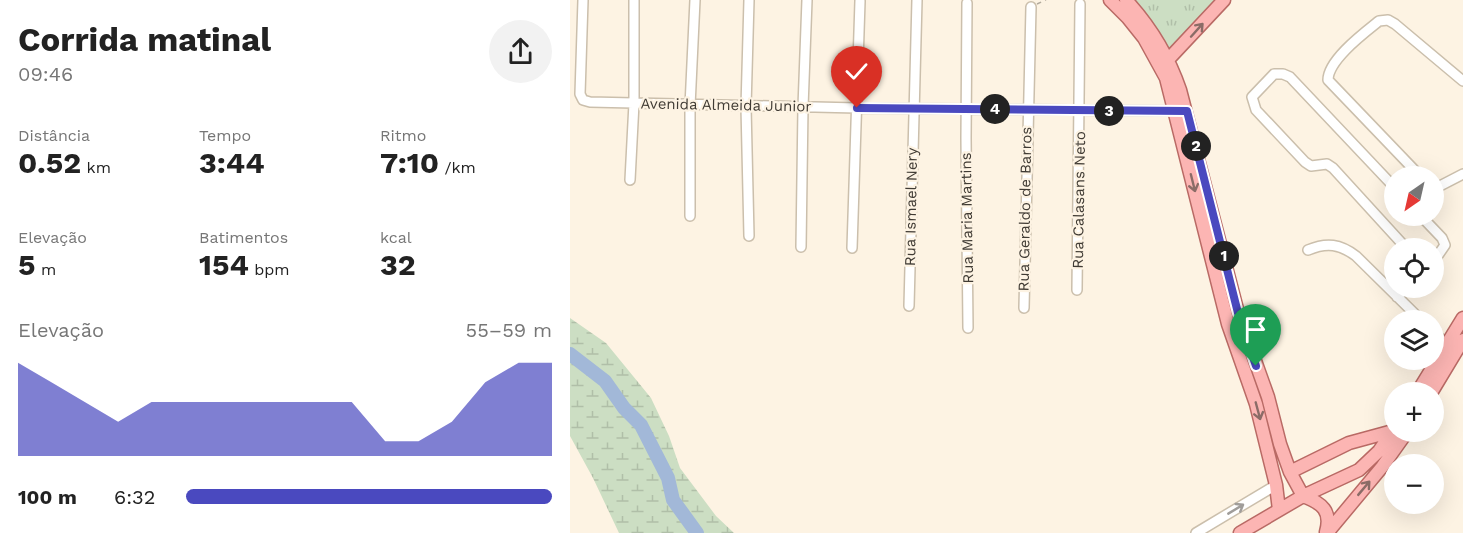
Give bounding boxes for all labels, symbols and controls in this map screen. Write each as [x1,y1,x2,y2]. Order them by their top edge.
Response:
text: Corrida matinal [18,20,271,59]
button: share [489,20,552,83]
one-way arrow [1190,23,1204,38]
pin [831,46,882,108]
icon: check [840,55,873,88]
text: 09:46 [18,62,73,86]
pin: 4 [980,94,1010,124]
street label: Avenida Almeida Junior [640,95,812,115]
pin: 3 [1094,96,1124,126]
text: 4 [990,99,1000,118]
text: 3 [1104,101,1114,120]
text: Distância [18,126,90,145]
text: Tempo [199,126,251,145]
text: Ritmo [380,126,426,145]
street label: Rua Geraldo de Barros [1015,126,1035,292]
street label: Rua Calasans Neto [1069,131,1089,269]
pin: 2 [1181,131,1211,161]
text: 2 [1191,136,1201,155]
text: 0.52 [18,145,81,180]
text: 3:44 [199,145,265,180]
text: 7:10 [380,145,439,180]
street label: Rua Ismael Nery [901,147,921,266]
street label: Rua Maria Martins [957,152,977,284]
text: km [81,158,111,177]
text: /km [439,158,476,177]
north arrow [1384,166,1444,226]
map controls [1384,166,1444,514]
one-way arrow [1187,174,1199,193]
text: Elevação [18,228,87,247]
text: Batimentos [199,228,288,247]
text: kcal [380,228,412,247]
button: locate [1384,238,1444,298]
pin: 1 [1209,241,1239,271]
text: 1 [1221,246,1227,265]
text: 5 [18,247,36,282]
text: 154 [199,247,249,282]
text: 32 [380,247,416,282]
text: m [36,260,56,279]
text: bpm [249,260,290,279]
pin [1230,304,1281,366]
button: layers [1384,310,1444,370]
icon: arrive [1239,313,1272,346]
text: Elevação [18,318,104,342]
text: 55–59 m [466,318,552,342]
button: + [1384,382,1444,442]
one-way arrow [1253,401,1264,420]
button: − [1384,454,1444,514]
one-way arrow [1357,481,1371,496]
text: 100 m [18,485,77,509]
text: 6:32 [114,485,155,509]
one-way arrow [1227,503,1244,515]

